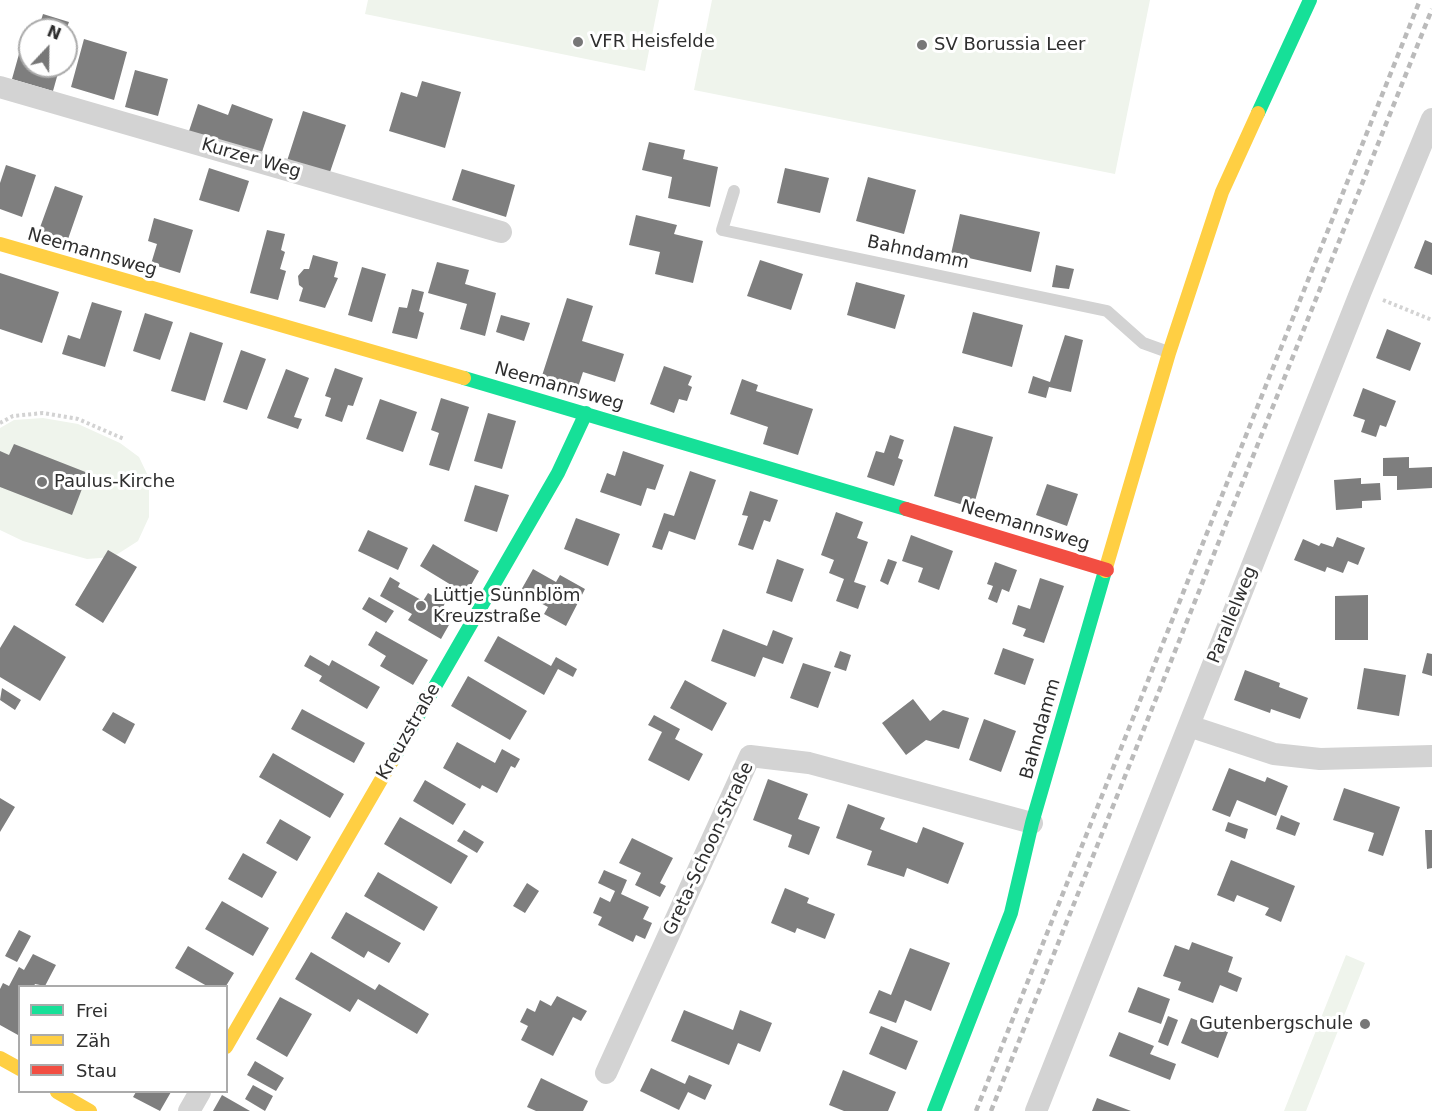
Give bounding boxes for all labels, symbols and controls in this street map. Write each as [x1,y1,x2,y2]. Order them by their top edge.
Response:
north arrow [18,18,78,78]
text: N [44,21,64,44]
place label: VFR Heisfelde [590,31,715,53]
place label: SV Borussia Leer [934,34,1085,56]
marker: VFR Heisfelde [571,35,585,49]
marker: SV Borussia Leer [915,38,929,52]
street label: Kurzer Weg [199,134,303,184]
street label: Neemannsweg [25,224,159,282]
street label: Bahndamm [865,232,971,274]
street label: Neemannsweg [492,358,626,416]
place label: Paulus-Kirche [54,471,175,493]
marker: Paulus-Kirche [35,475,49,489]
street label: Neemannsweg [958,496,1092,556]
street label: Parallelweg [1204,563,1262,667]
place label: Lüttje Sünnblöm Kreuzstraße [433,585,581,628]
marker: Lüttje Sünnblöm Kreuzstraße [414,599,428,613]
street label: Bahndamm [1016,676,1066,782]
street label: Kreuzstraße [373,680,445,784]
street label: Greta-Schoon-Straße [659,759,759,939]
legend [18,985,228,1093]
text: Frei [76,1000,108,1021]
place label: Gutenbergschule [1199,1013,1353,1035]
marker: Gutenbergschule [1358,1017,1372,1031]
text: Zäh [76,1030,111,1051]
text: Stau [76,1060,117,1081]

